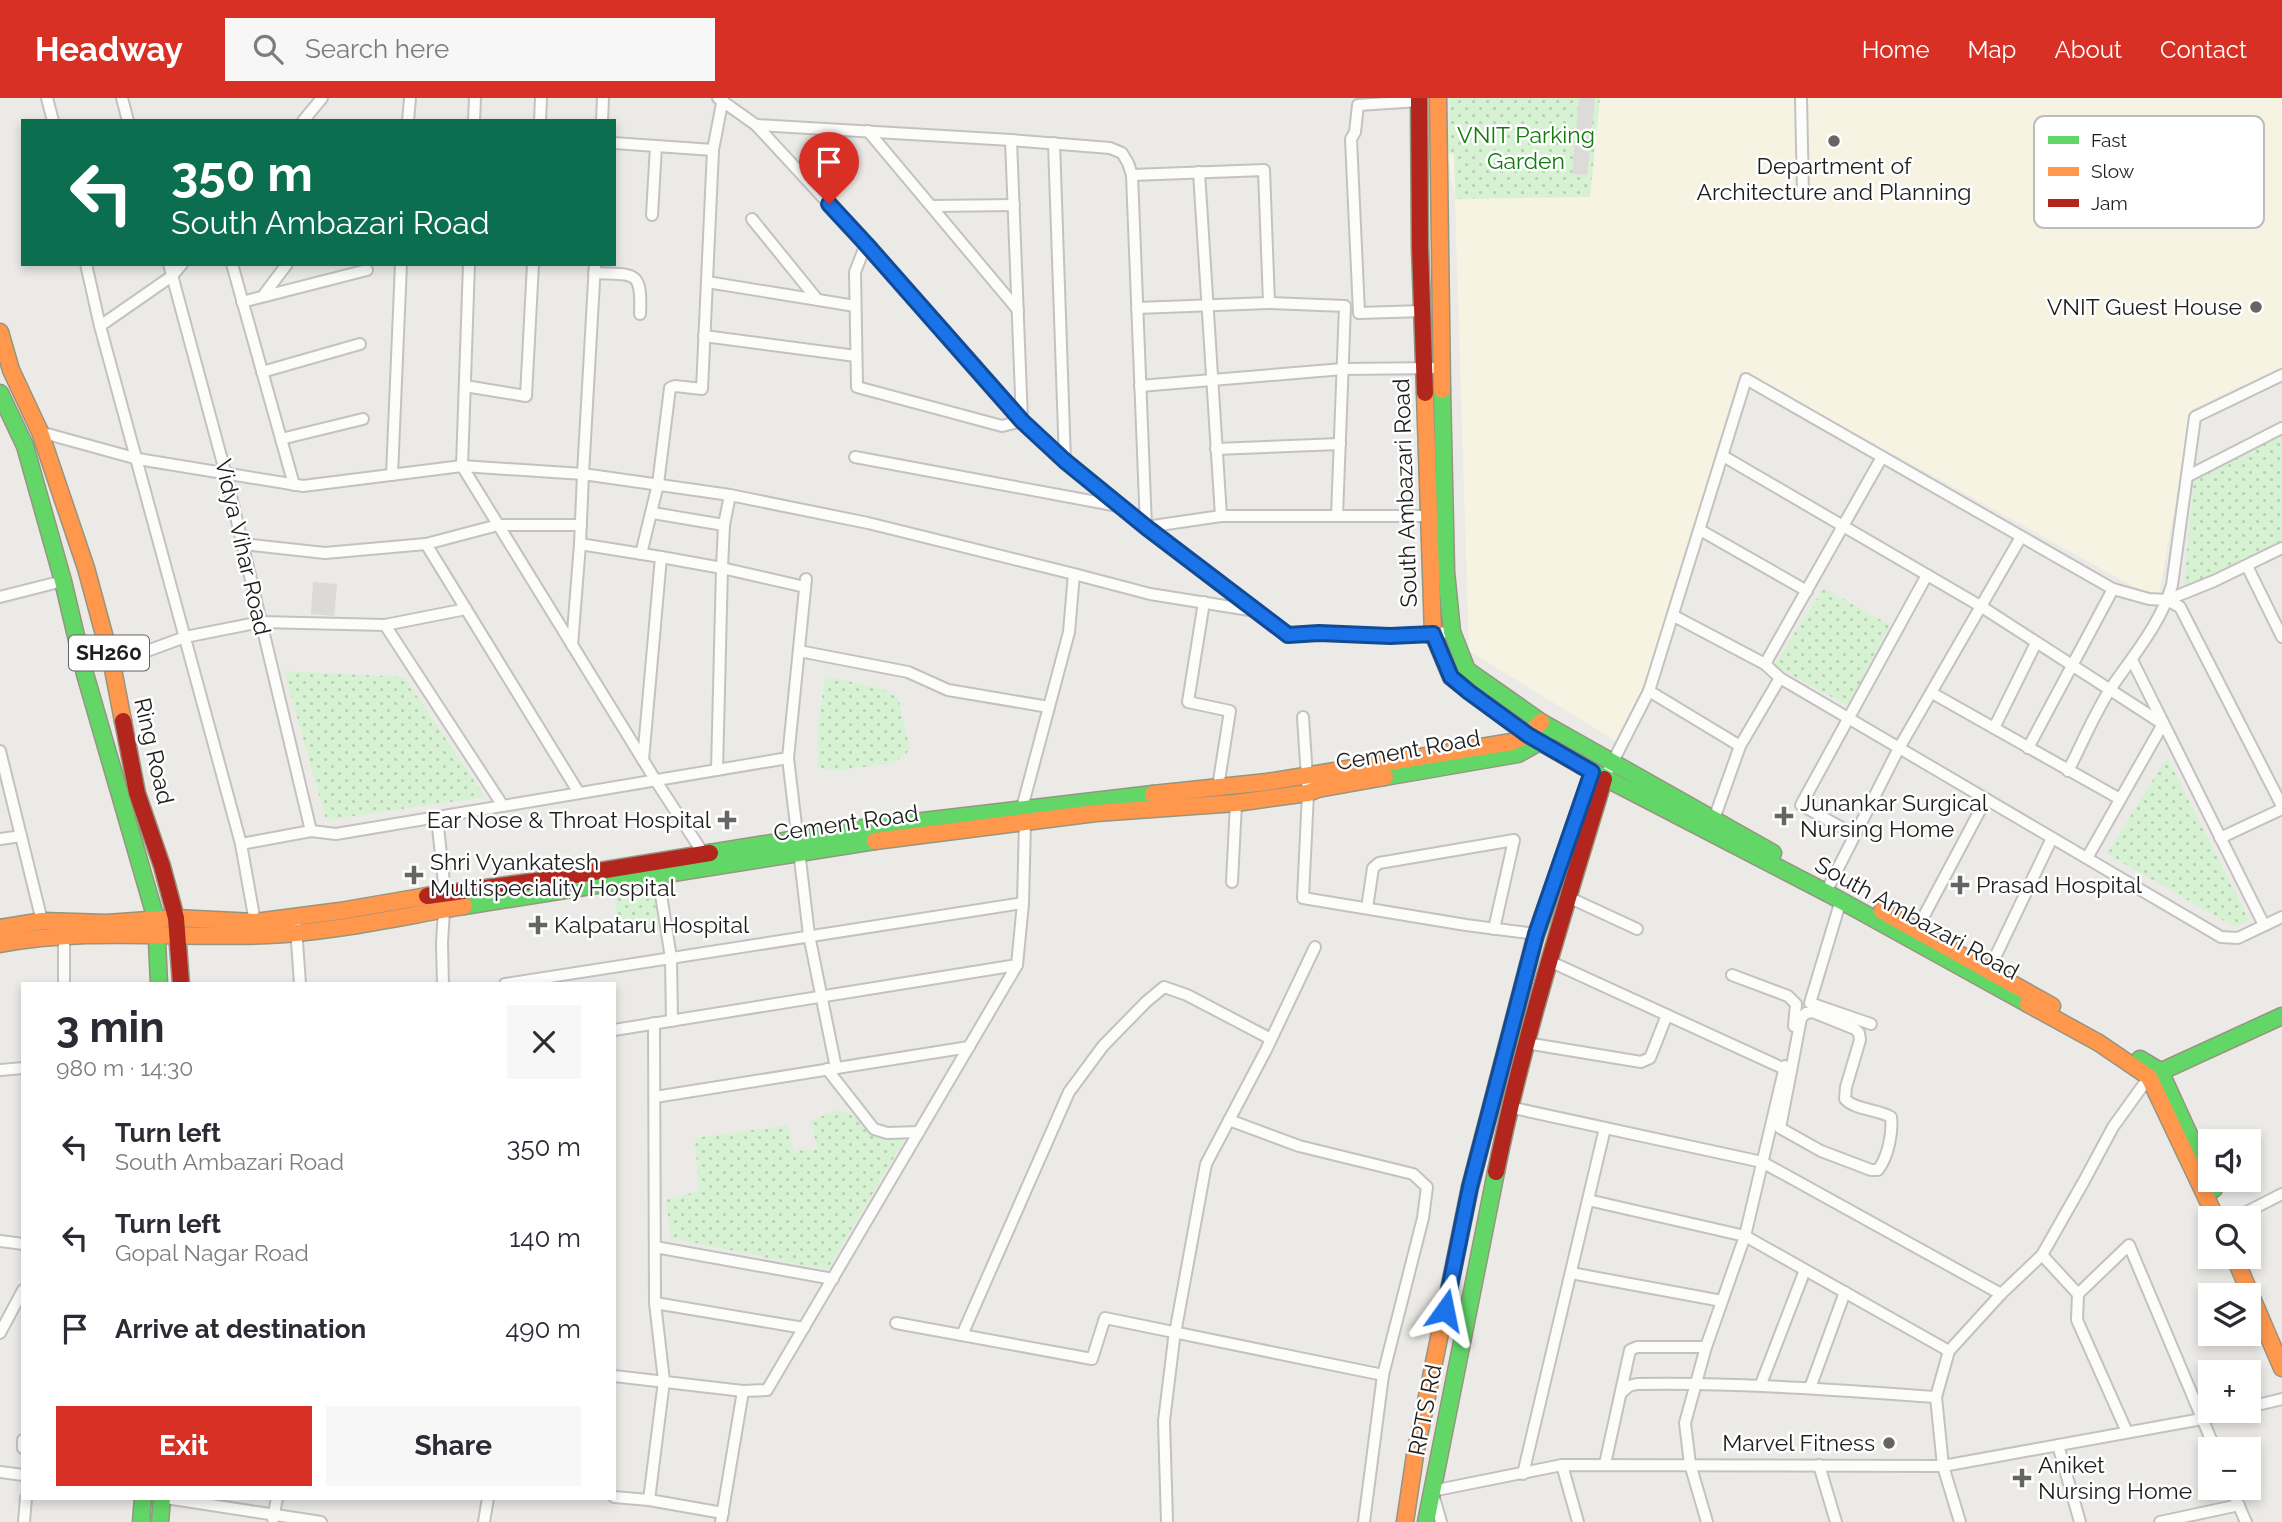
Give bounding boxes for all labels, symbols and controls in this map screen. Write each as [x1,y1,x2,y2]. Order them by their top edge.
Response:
search box [225,18,715,81]
text: Headway [35,30,183,69]
icon: search [249,30,287,68]
text: Search here [305,34,449,64]
text: Home [1862,35,1930,64]
text: Map [1968,35,2016,64]
text: About [2054,35,2122,64]
text: Contact [2160,35,2247,64]
legend [2034,116,2264,228]
park label: VNIT Parking Garden [1457,121,1595,174]
text: Fast [2091,129,2127,151]
pin [799,132,859,204]
marker: Department of Architecture and Planning [1826,133,1842,149]
icon: arrive [810,143,848,181]
text: 350 m [171,145,313,202]
icon: left [56,147,147,238]
place label: Department of Architecture and Planning [1696,152,1972,205]
text: Slow [2091,160,2135,182]
text: Jam [2091,192,2128,214]
text: South Ambazari Road [171,204,490,241]
place label: VNIT Guest House [2047,293,2242,320]
marker: VNIT Guest House [2248,299,2264,315]
street label: South Ambazari Road [1387,378,1422,608]
street label: Vidya Vihar Road [210,456,277,638]
road number: SH260 [69,636,149,670]
street label: Ring Road [129,695,180,807]
street label: Cement Road [1334,724,1482,775]
place label: Junankar Surgical Nursing Home [1800,789,1989,842]
street label: Cement Road [772,799,920,846]
place label: Ear Nose & Throat Hospital [427,806,712,833]
marker: Junankar Surgical Nursing Home [1774,806,1794,826]
marker: Ear Nose & Throat Hospital [717,810,737,830]
place label: Shri Vyankatesh Multispeciality Hospital [430,848,676,901]
street label: South Ambazari Road [1811,850,2024,985]
marker: Shri Vyankatesh Multispeciality Hospital [404,865,424,885]
place label: Prasad Hospital [1976,871,2143,898]
marker: Prasad Hospital [1950,875,1970,895]
place label: Kalpataru Hospital [554,911,750,938]
marker: Kalpataru Hospital [528,915,548,935]
text: 3 min [56,1003,165,1052]
button: close [507,1005,581,1079]
text: 980 m · 14:30 [56,1054,193,1081]
text: Turn left [115,1118,221,1148]
icon: left [56,1128,94,1166]
map controls [2198,1129,2261,1500]
button: sound [2198,1129,2261,1192]
text: 350 m [507,1132,581,1162]
text: South Ambazari Road [115,1148,344,1175]
button: search [2198,1206,2261,1269]
text: Turn left [115,1209,221,1239]
icon: left [56,1219,94,1257]
text: 140 m [509,1223,581,1253]
text: Gopal Nagar Road [115,1239,309,1266]
position arrow [1408,1273,1482,1347]
button: layers [2198,1283,2261,1346]
icon: arrive [56,1310,94,1348]
text: Arrive at destination [115,1314,366,1344]
text: 490 m [505,1314,581,1344]
button: + [2198,1360,2261,1423]
street label: RPTS Rd [1402,1362,1447,1458]
button: Exit [56,1406,312,1486]
button: Share [326,1406,581,1486]
place label: Marvel Fitness [1722,1429,1875,1456]
marker: Marvel Fitness [1881,1435,1897,1451]
button: − [2198,1437,2261,1500]
place label: Aniket Nursing Home [2038,1451,2192,1504]
marker: Aniket Nursing Home [2012,1468,2032,1488]

